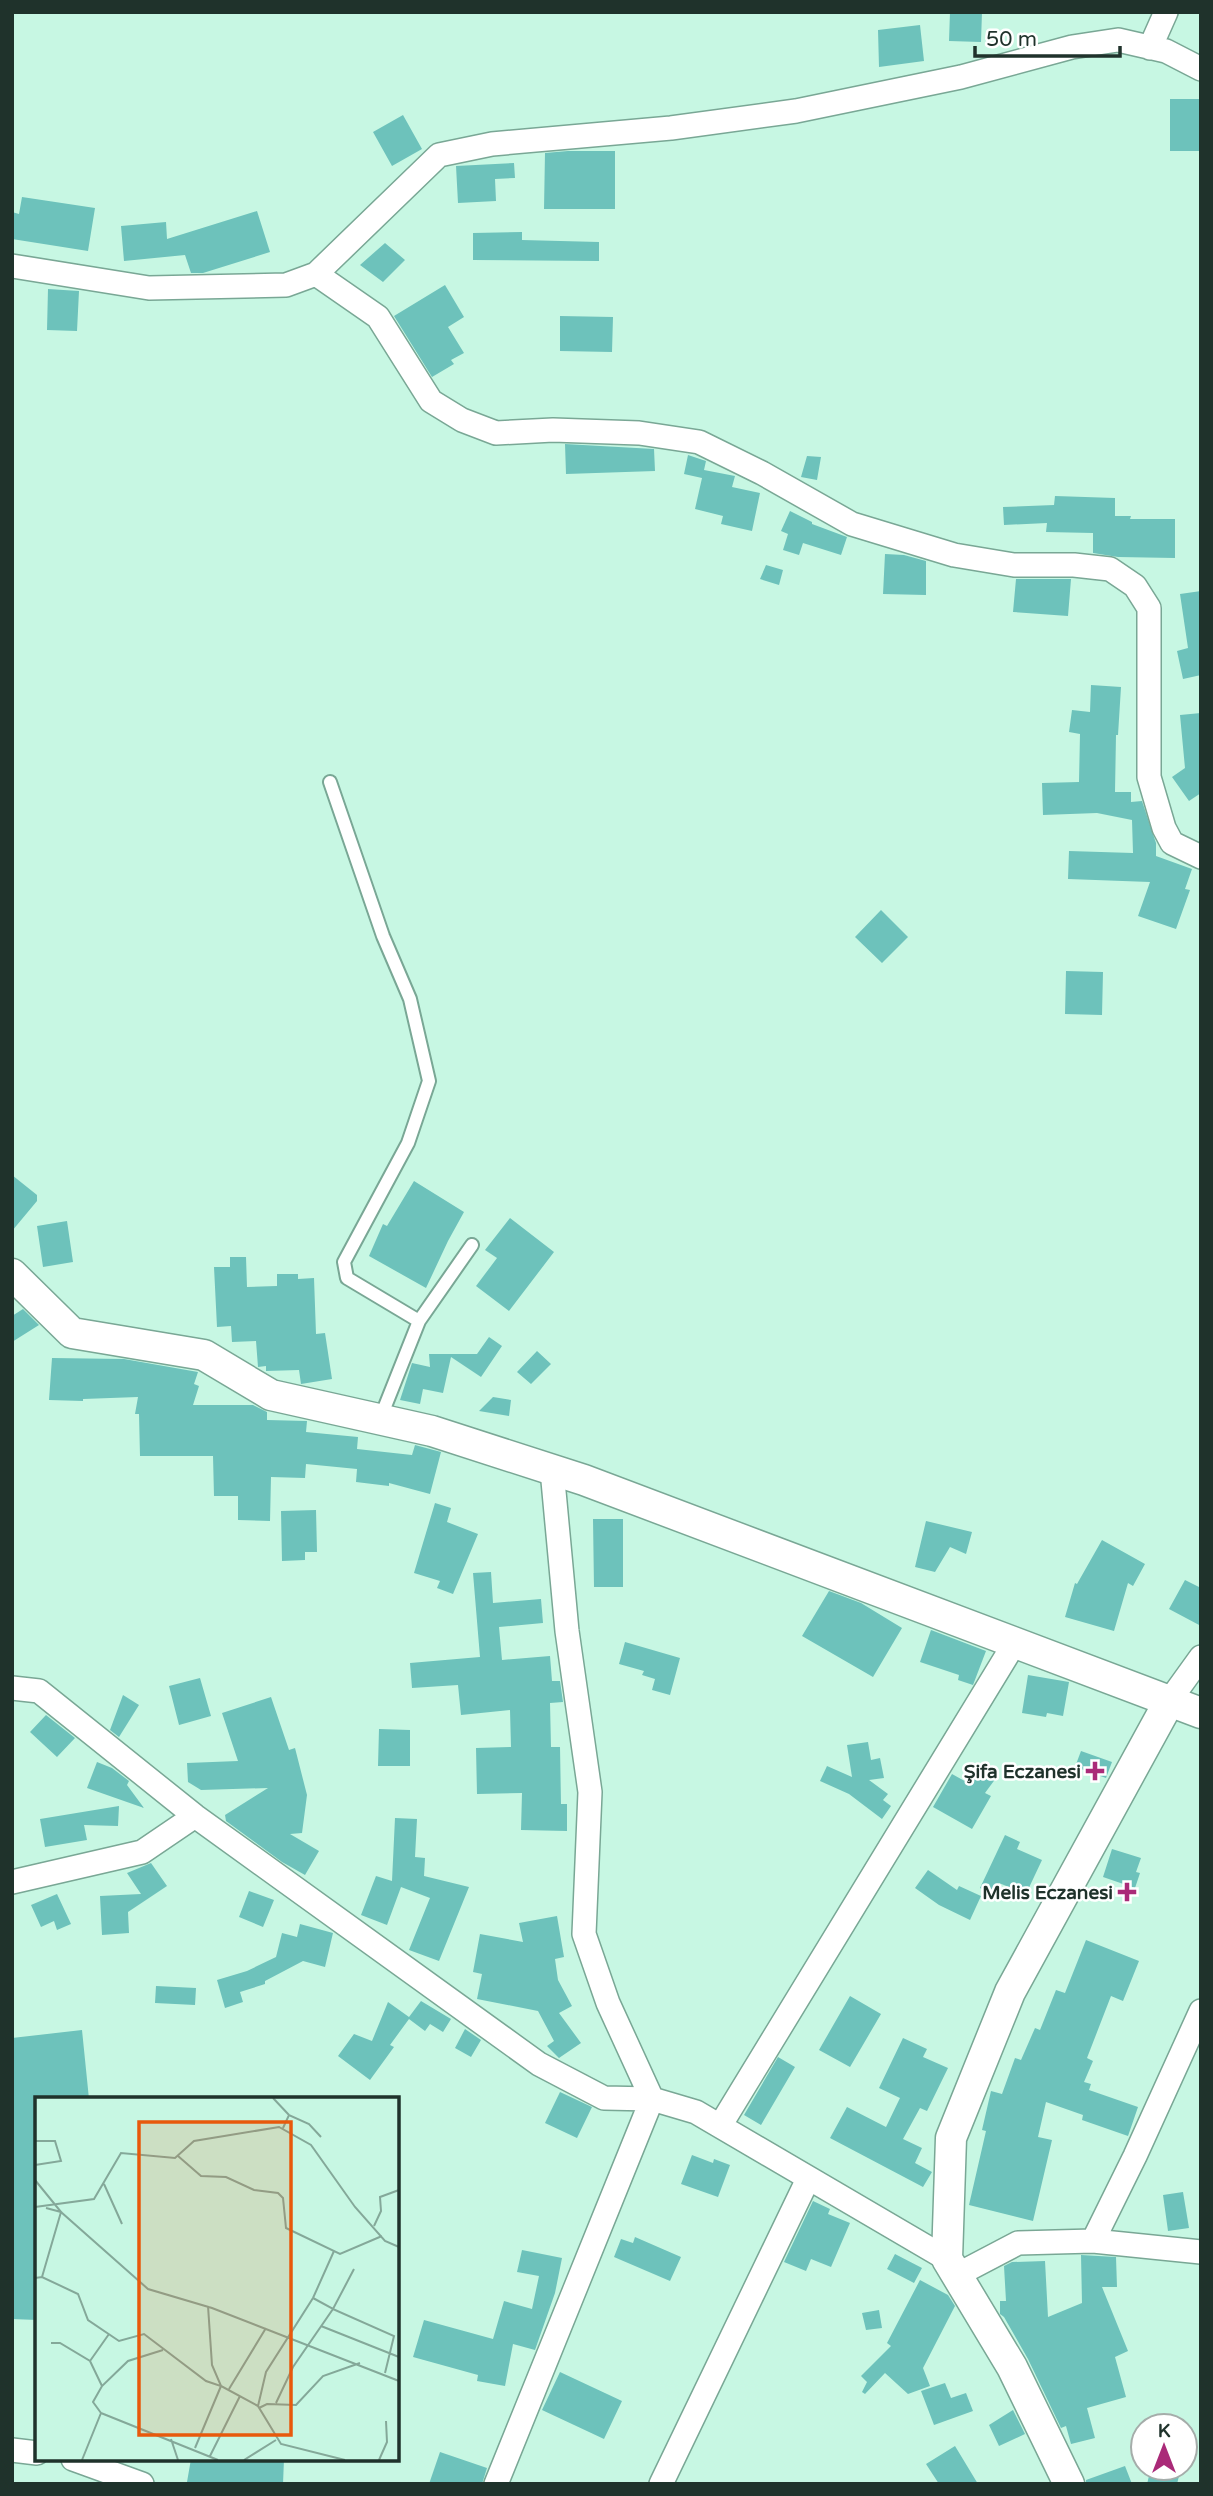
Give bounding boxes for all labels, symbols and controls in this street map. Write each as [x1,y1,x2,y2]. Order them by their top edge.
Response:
scale bar [975,14,1120,58]
text: 50 m [986,27,1037,52]
place label: Şifa Eczanesi [964,1761,1081,1784]
marker: Şifa Eczanesi [1087,1763,1103,1779]
place label: Melis Eczanesi [982,1882,1113,1904]
marker: Melis Eczanesi [1119,1884,1135,1900]
inset map [35,2097,399,2461]
north arrow [1129,2412,1199,2482]
text: K [1158,2420,1171,2442]

